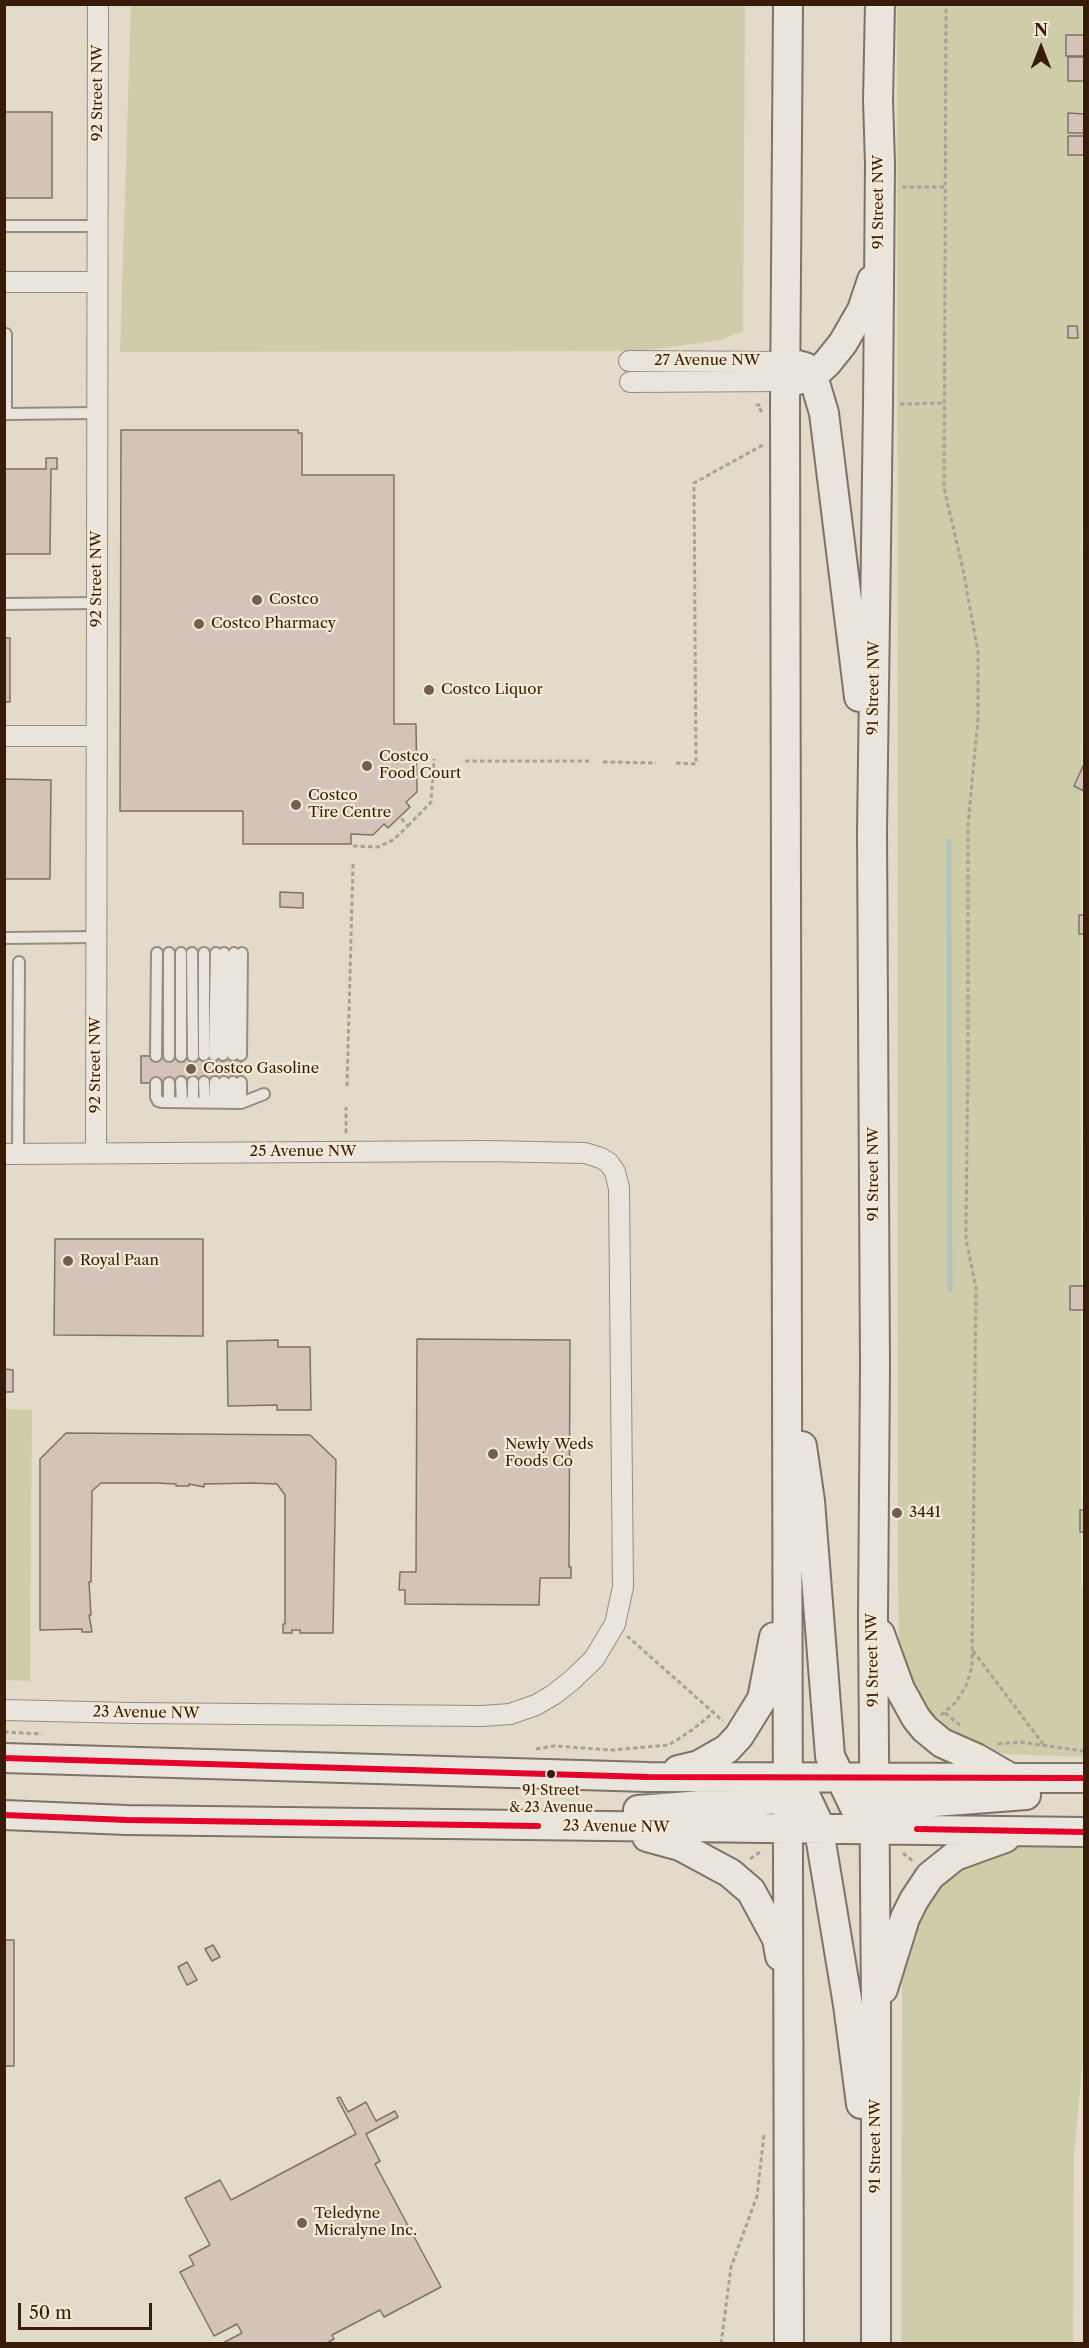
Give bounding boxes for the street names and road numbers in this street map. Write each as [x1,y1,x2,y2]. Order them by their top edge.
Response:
street label: 92 Street NW [89,45,107,141]
street label: 91 Street NW [870,155,888,249]
street label: 27 Avenue NW [654,352,760,370]
street label: 92 Street NW [88,531,106,627]
street label: 91 Street NW [864,641,884,735]
street label: 92 Street NW [87,1017,105,1113]
street label: 91 Street NW [865,1127,883,1221]
street label: 25 Avenue NW [250,1143,356,1161]
street label: 91 Street NW [863,1613,883,1707]
street label: 23 Avenue NW [92,1703,200,1723]
street label: 23 Avenue NW [562,1817,670,1837]
street label: 91 Street NW [867,2099,885,2193]

